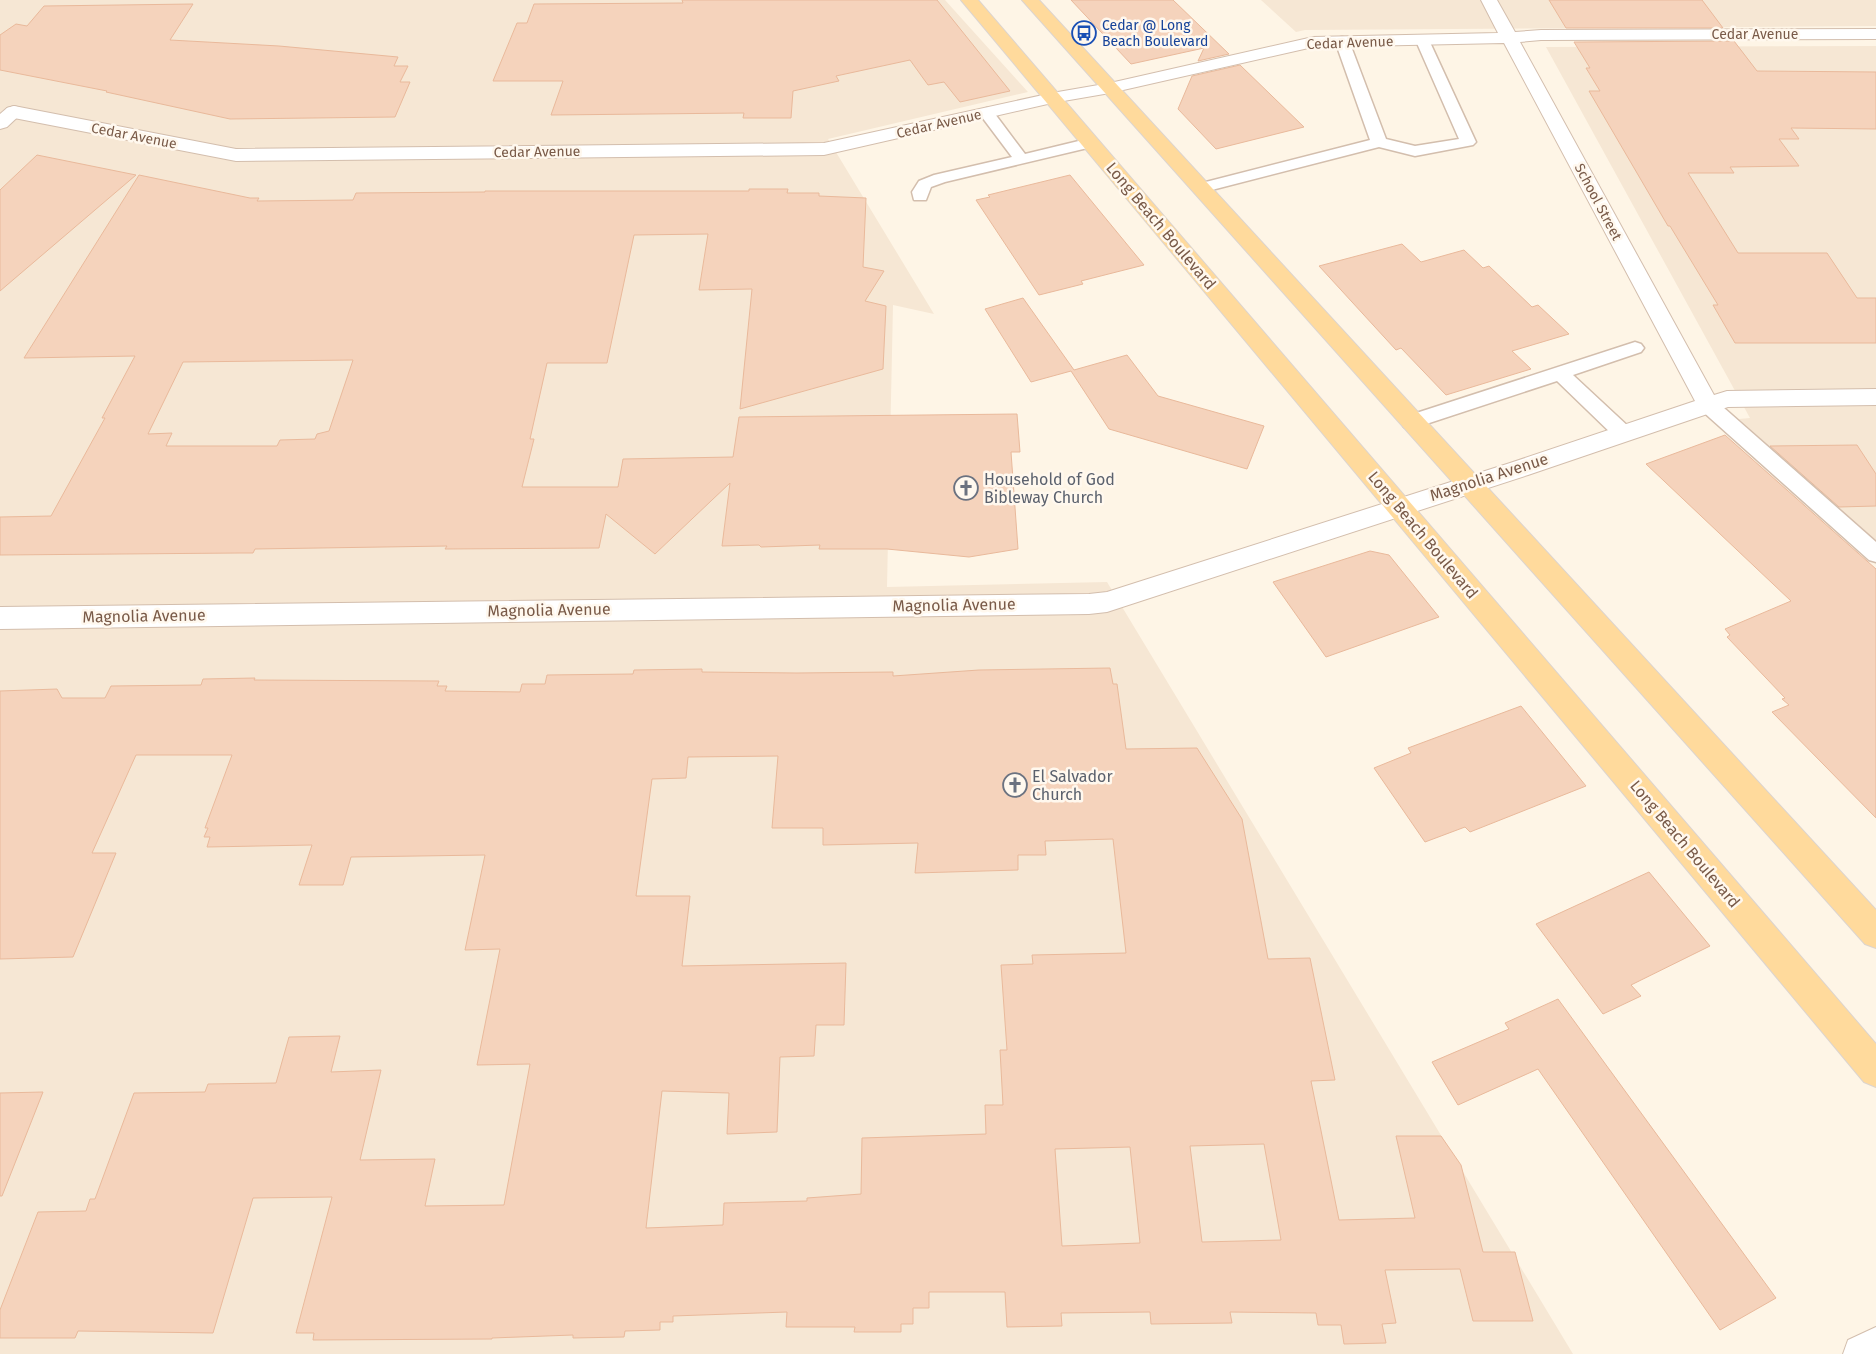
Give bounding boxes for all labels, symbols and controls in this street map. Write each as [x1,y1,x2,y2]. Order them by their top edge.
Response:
place label: Cedar @ Long Beach Boulevard [1102,17,1208,50]
bus stop icon: Cedar @ Long Beach Boulevard [1071,20,1097,46]
street label: Cedar Avenue [1712,26,1798,43]
street label: Cedar Avenue [1306,33,1394,53]
street label: Cedar Avenue [895,106,983,142]
street label: Cedar Avenue [90,119,178,153]
street label: Cedar Avenue [493,143,581,161]
street label: Long Beach Boulevard [1102,158,1220,294]
street label: School Street [1571,161,1626,244]
street label: Magnolia Avenue [1427,449,1551,505]
street label: Long Beach Boulevard [1364,467,1482,603]
place label: Household of God Bibleway Church [984,470,1115,507]
church icon: Household of God Bibleway Church [953,475,979,501]
street label: Magnolia Avenue [892,594,1016,616]
street label: Magnolia Avenue [487,599,611,621]
street label: Magnolia Avenue [82,605,206,627]
place label: El Salvador Church [1032,767,1113,804]
church icon: El Salvador Church [1002,772,1028,798]
street label: Long Beach Boulevard [1626,776,1744,912]

